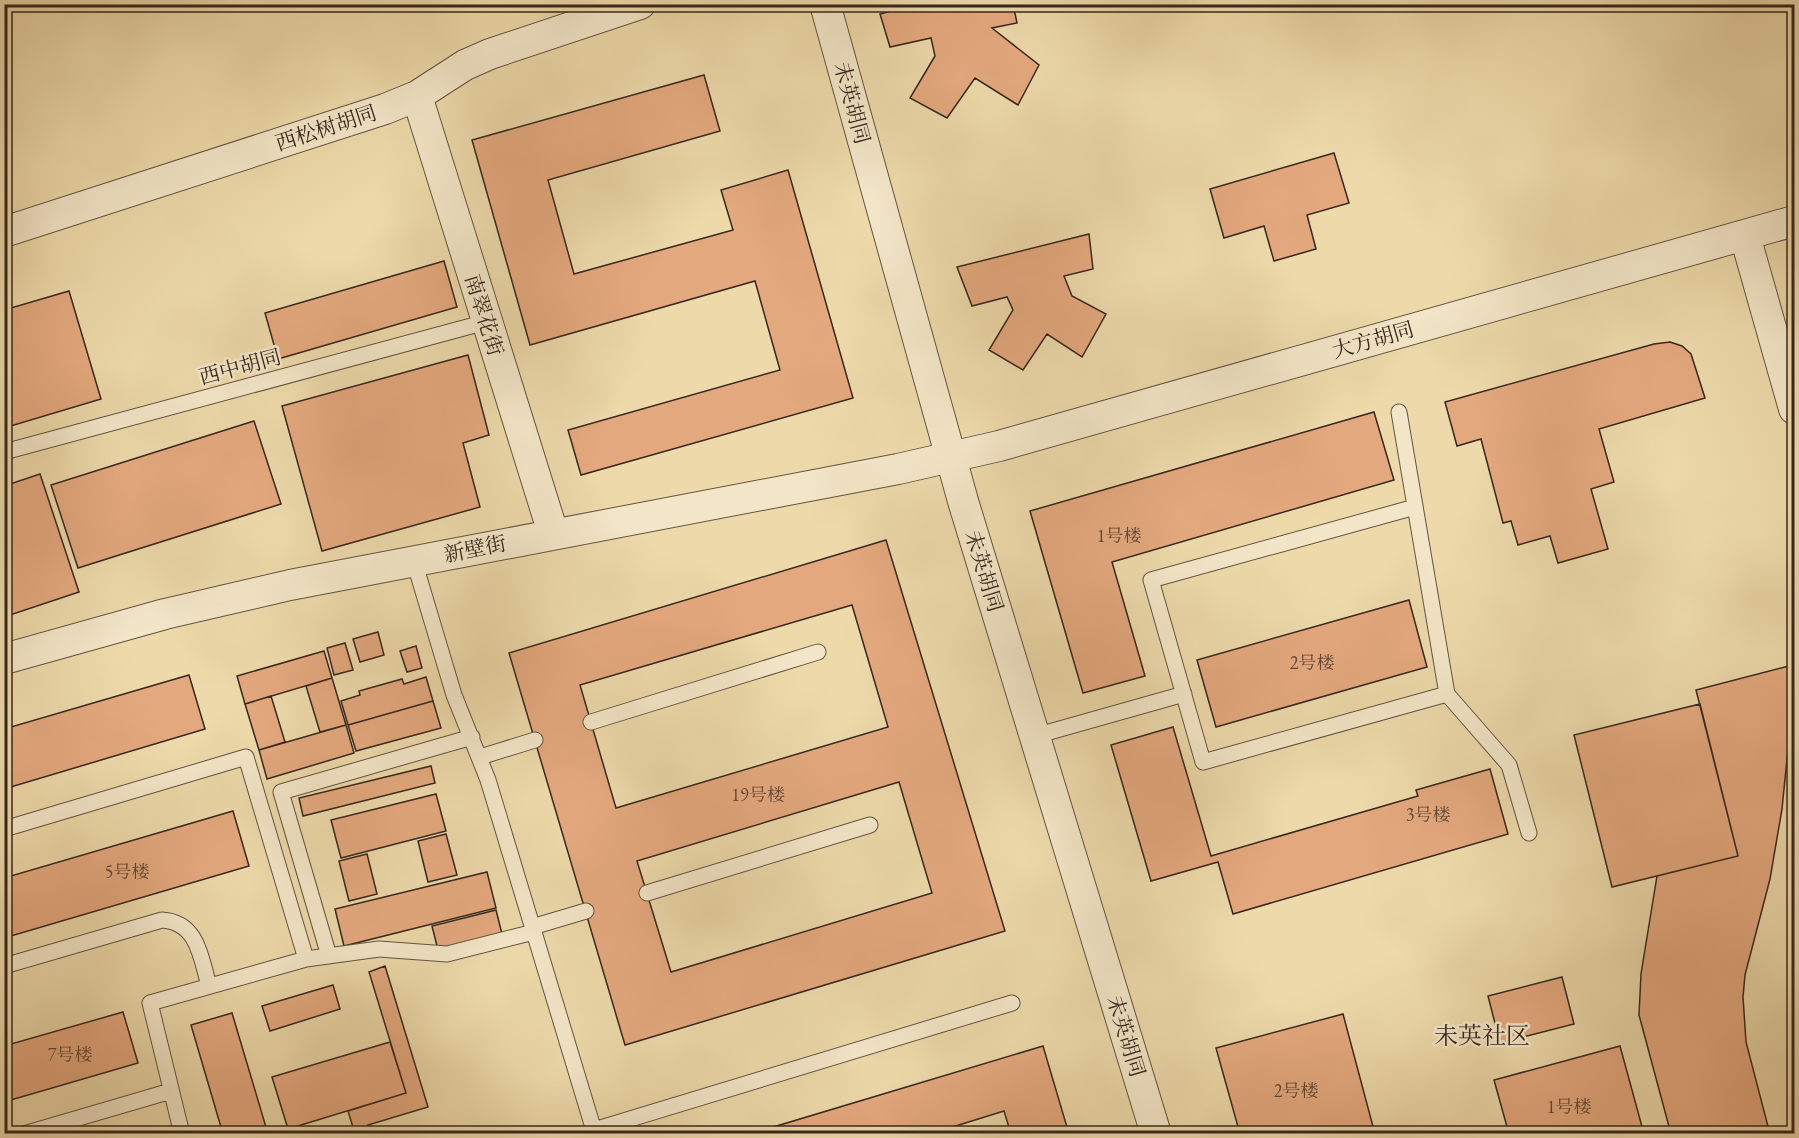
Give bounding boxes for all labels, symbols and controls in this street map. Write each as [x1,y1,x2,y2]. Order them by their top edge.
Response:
street label: 未英胡同 [829,59,876,147]
street label: 西松树胡同 [272,98,380,157]
street label: 南翠花街 [459,271,510,359]
street label: 大方胡同 [1329,315,1417,364]
street label: 西中胡同 [196,343,284,390]
house number: 1号楼 [1097,524,1141,547]
street label: 未英胡同 [959,527,1010,615]
street label: 新壁街 [441,529,508,568]
house number: 2号楼 [1290,651,1334,674]
house number: 19号楼 [731,783,785,806]
house number: 3号楼 [1406,803,1450,826]
house number: 5号楼 [105,860,149,883]
street label: 未英胡同 [1101,992,1152,1080]
district label: 未英社区 [1434,1020,1530,1051]
house number: 7号楼 [48,1043,92,1066]
house number: 2号楼 [1274,1079,1318,1102]
house number: 1号楼 [1547,1095,1591,1118]

